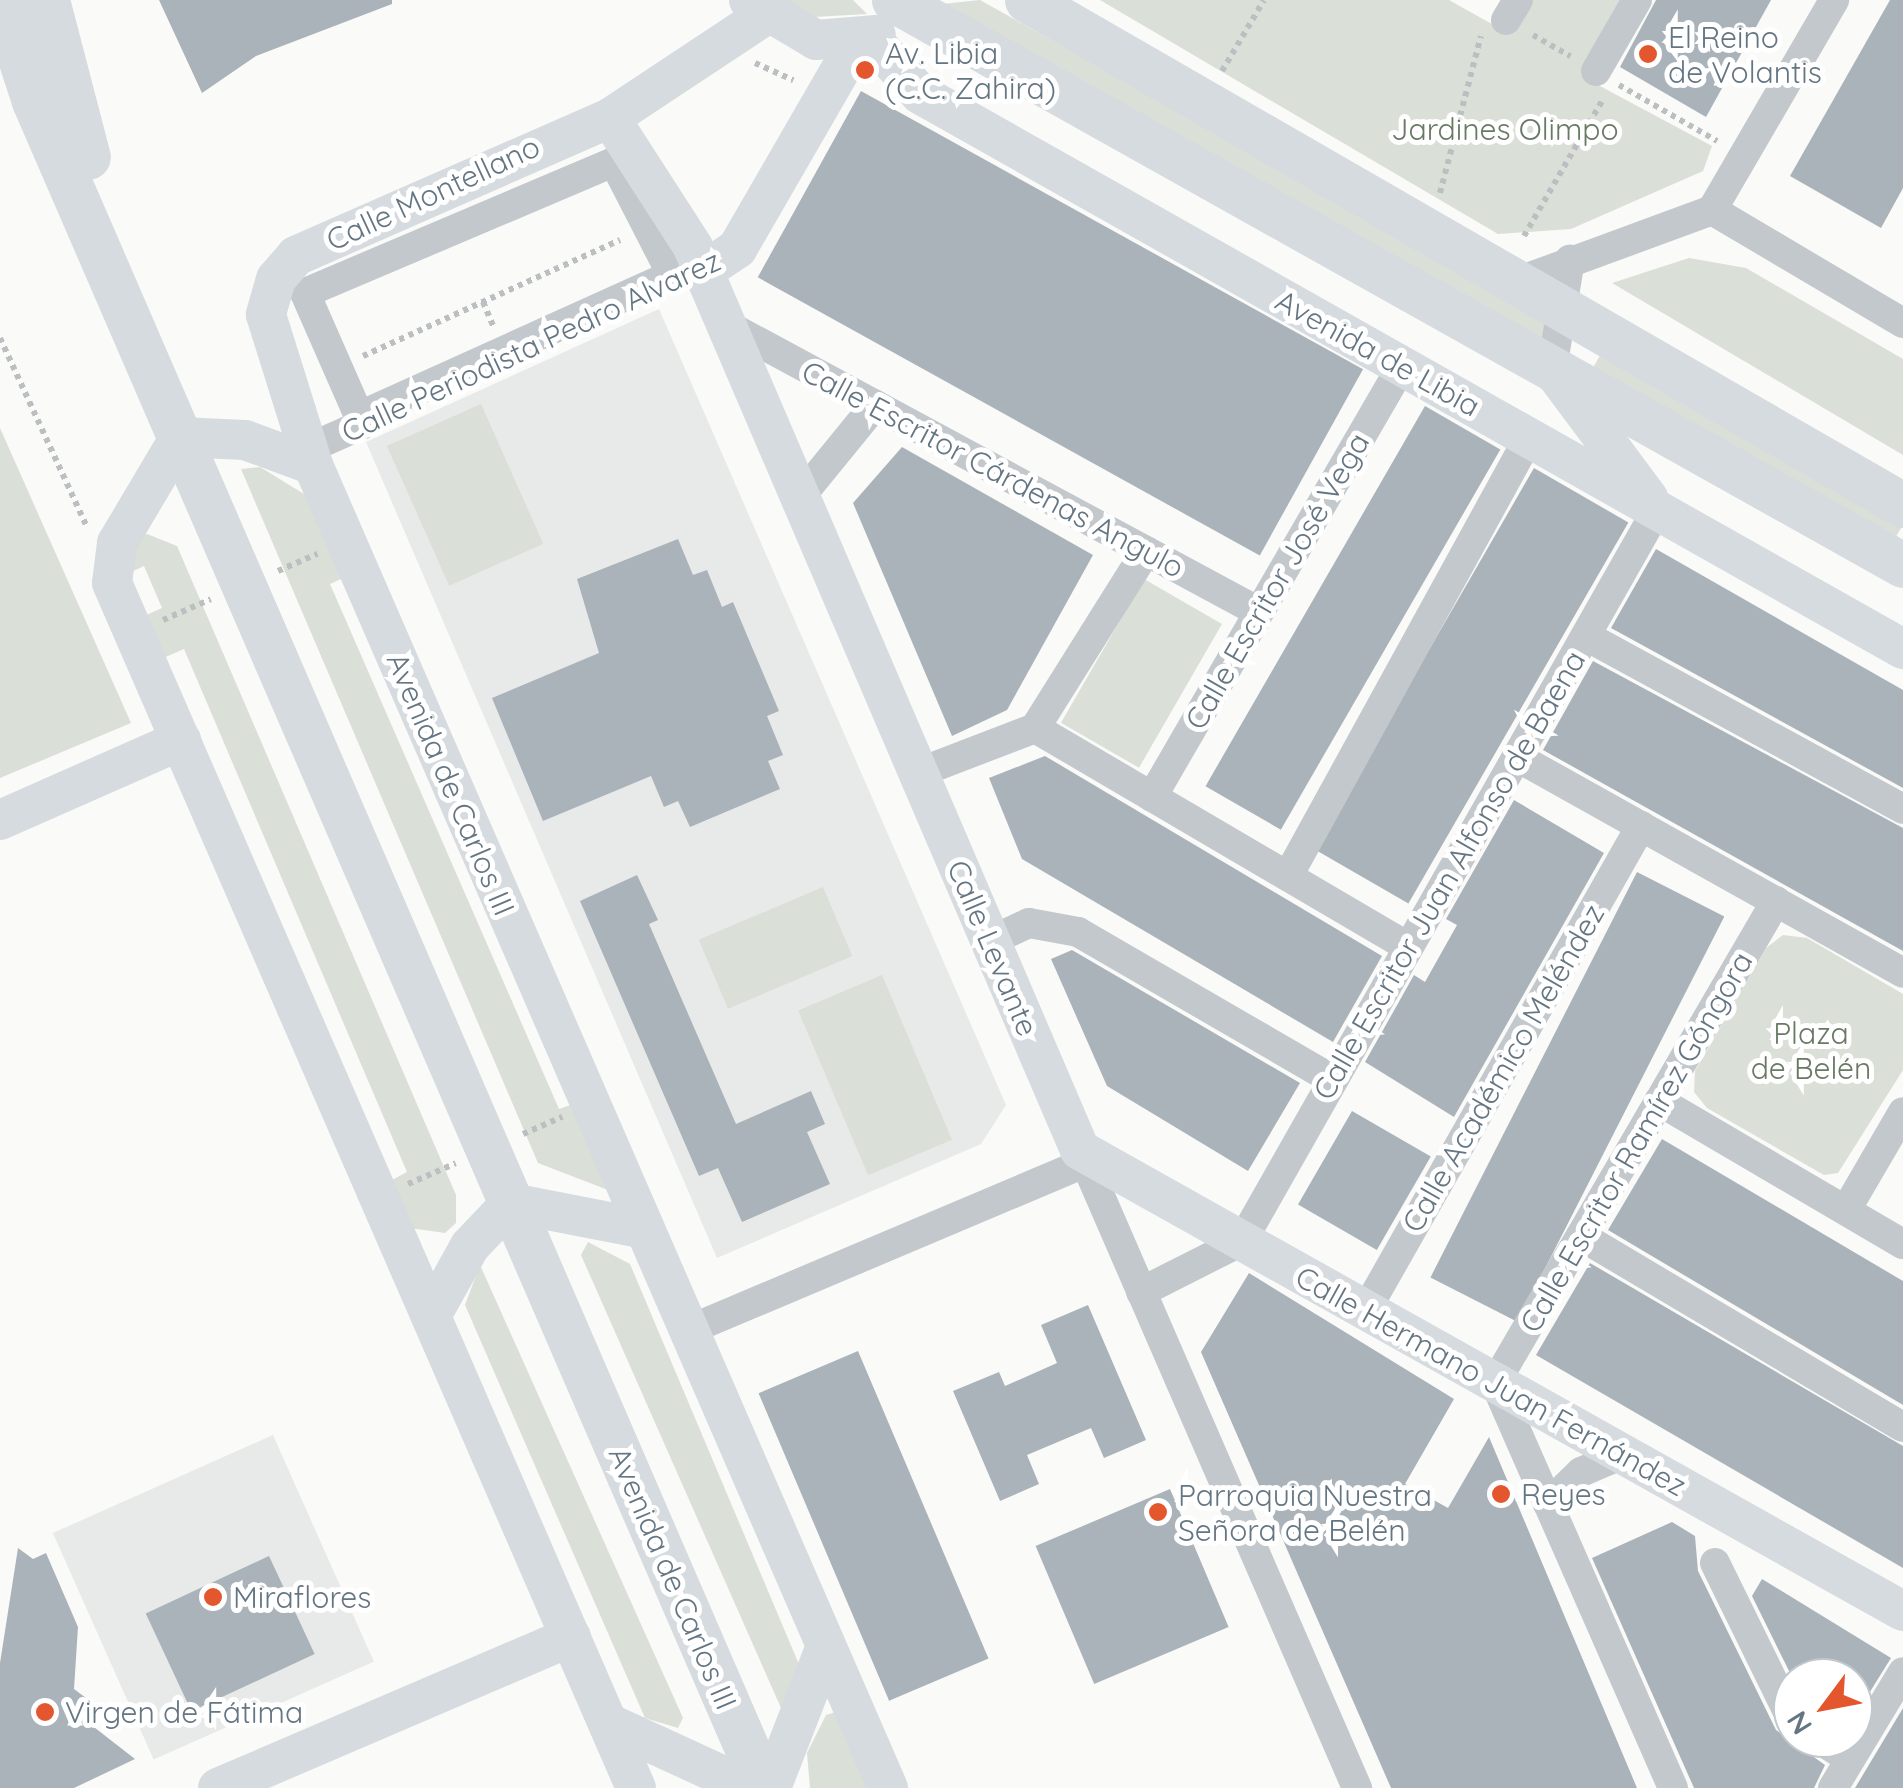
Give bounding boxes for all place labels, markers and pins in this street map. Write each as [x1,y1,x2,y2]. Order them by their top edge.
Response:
place label: El Reino de Volantis [1668,19,1822,90]
place label: Av. Libia (C.C. Zahira) [885,35,1056,106]
marker: El Reino de Volantis [1637,43,1659,65]
marker: Av. Libia (C.C. Zahira) [854,59,876,81]
place label: Reyes [1521,1476,1606,1512]
place label: Parroquia Nuestra Señora de Belén [1178,1477,1432,1548]
marker: Reyes [1490,1483,1512,1505]
marker: Parroquia Nuestra Señora de Belén [1147,1501,1169,1523]
place label: Miraflores [233,1579,371,1615]
marker: Miraflores [202,1586,224,1608]
place label: Virgen de Fátima [65,1694,303,1730]
marker: Virgen de Fátima [34,1701,56,1723]

